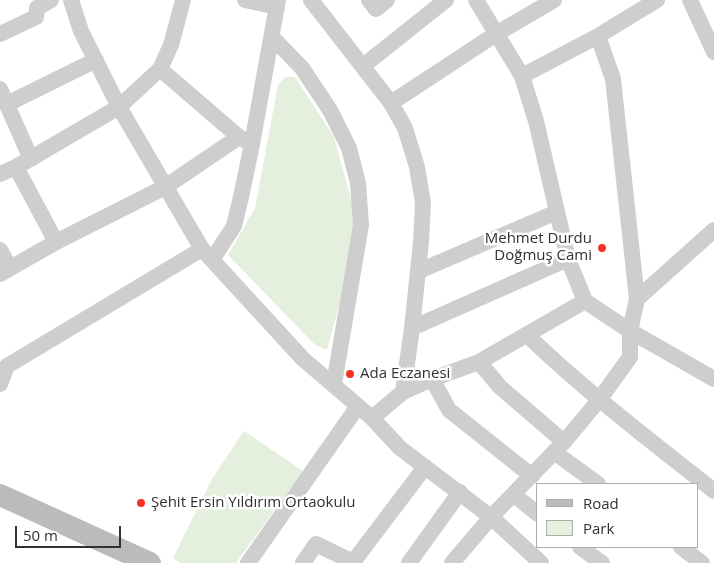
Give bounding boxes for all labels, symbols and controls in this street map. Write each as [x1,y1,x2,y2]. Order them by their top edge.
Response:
place label: Mehmet Durdu Doğmuş Cami [485,230,592,265]
marker: Mehmet Durdu Doğmuş Cami [596,242,608,254]
place label: Ada Eczanesi [360,365,450,383]
marker: Ada Eczanesi [344,368,356,380]
legend [536,483,699,548]
text: Road [583,493,619,513]
place label: Şehit Ersin Yıldırım Ortaokulu [151,494,356,512]
marker: Şehit Ersin Yıldırım Ortaokulu [135,497,147,509]
scale bar [18,516,124,548]
text: Park [583,518,614,538]
text: 50 m [23,525,58,545]

